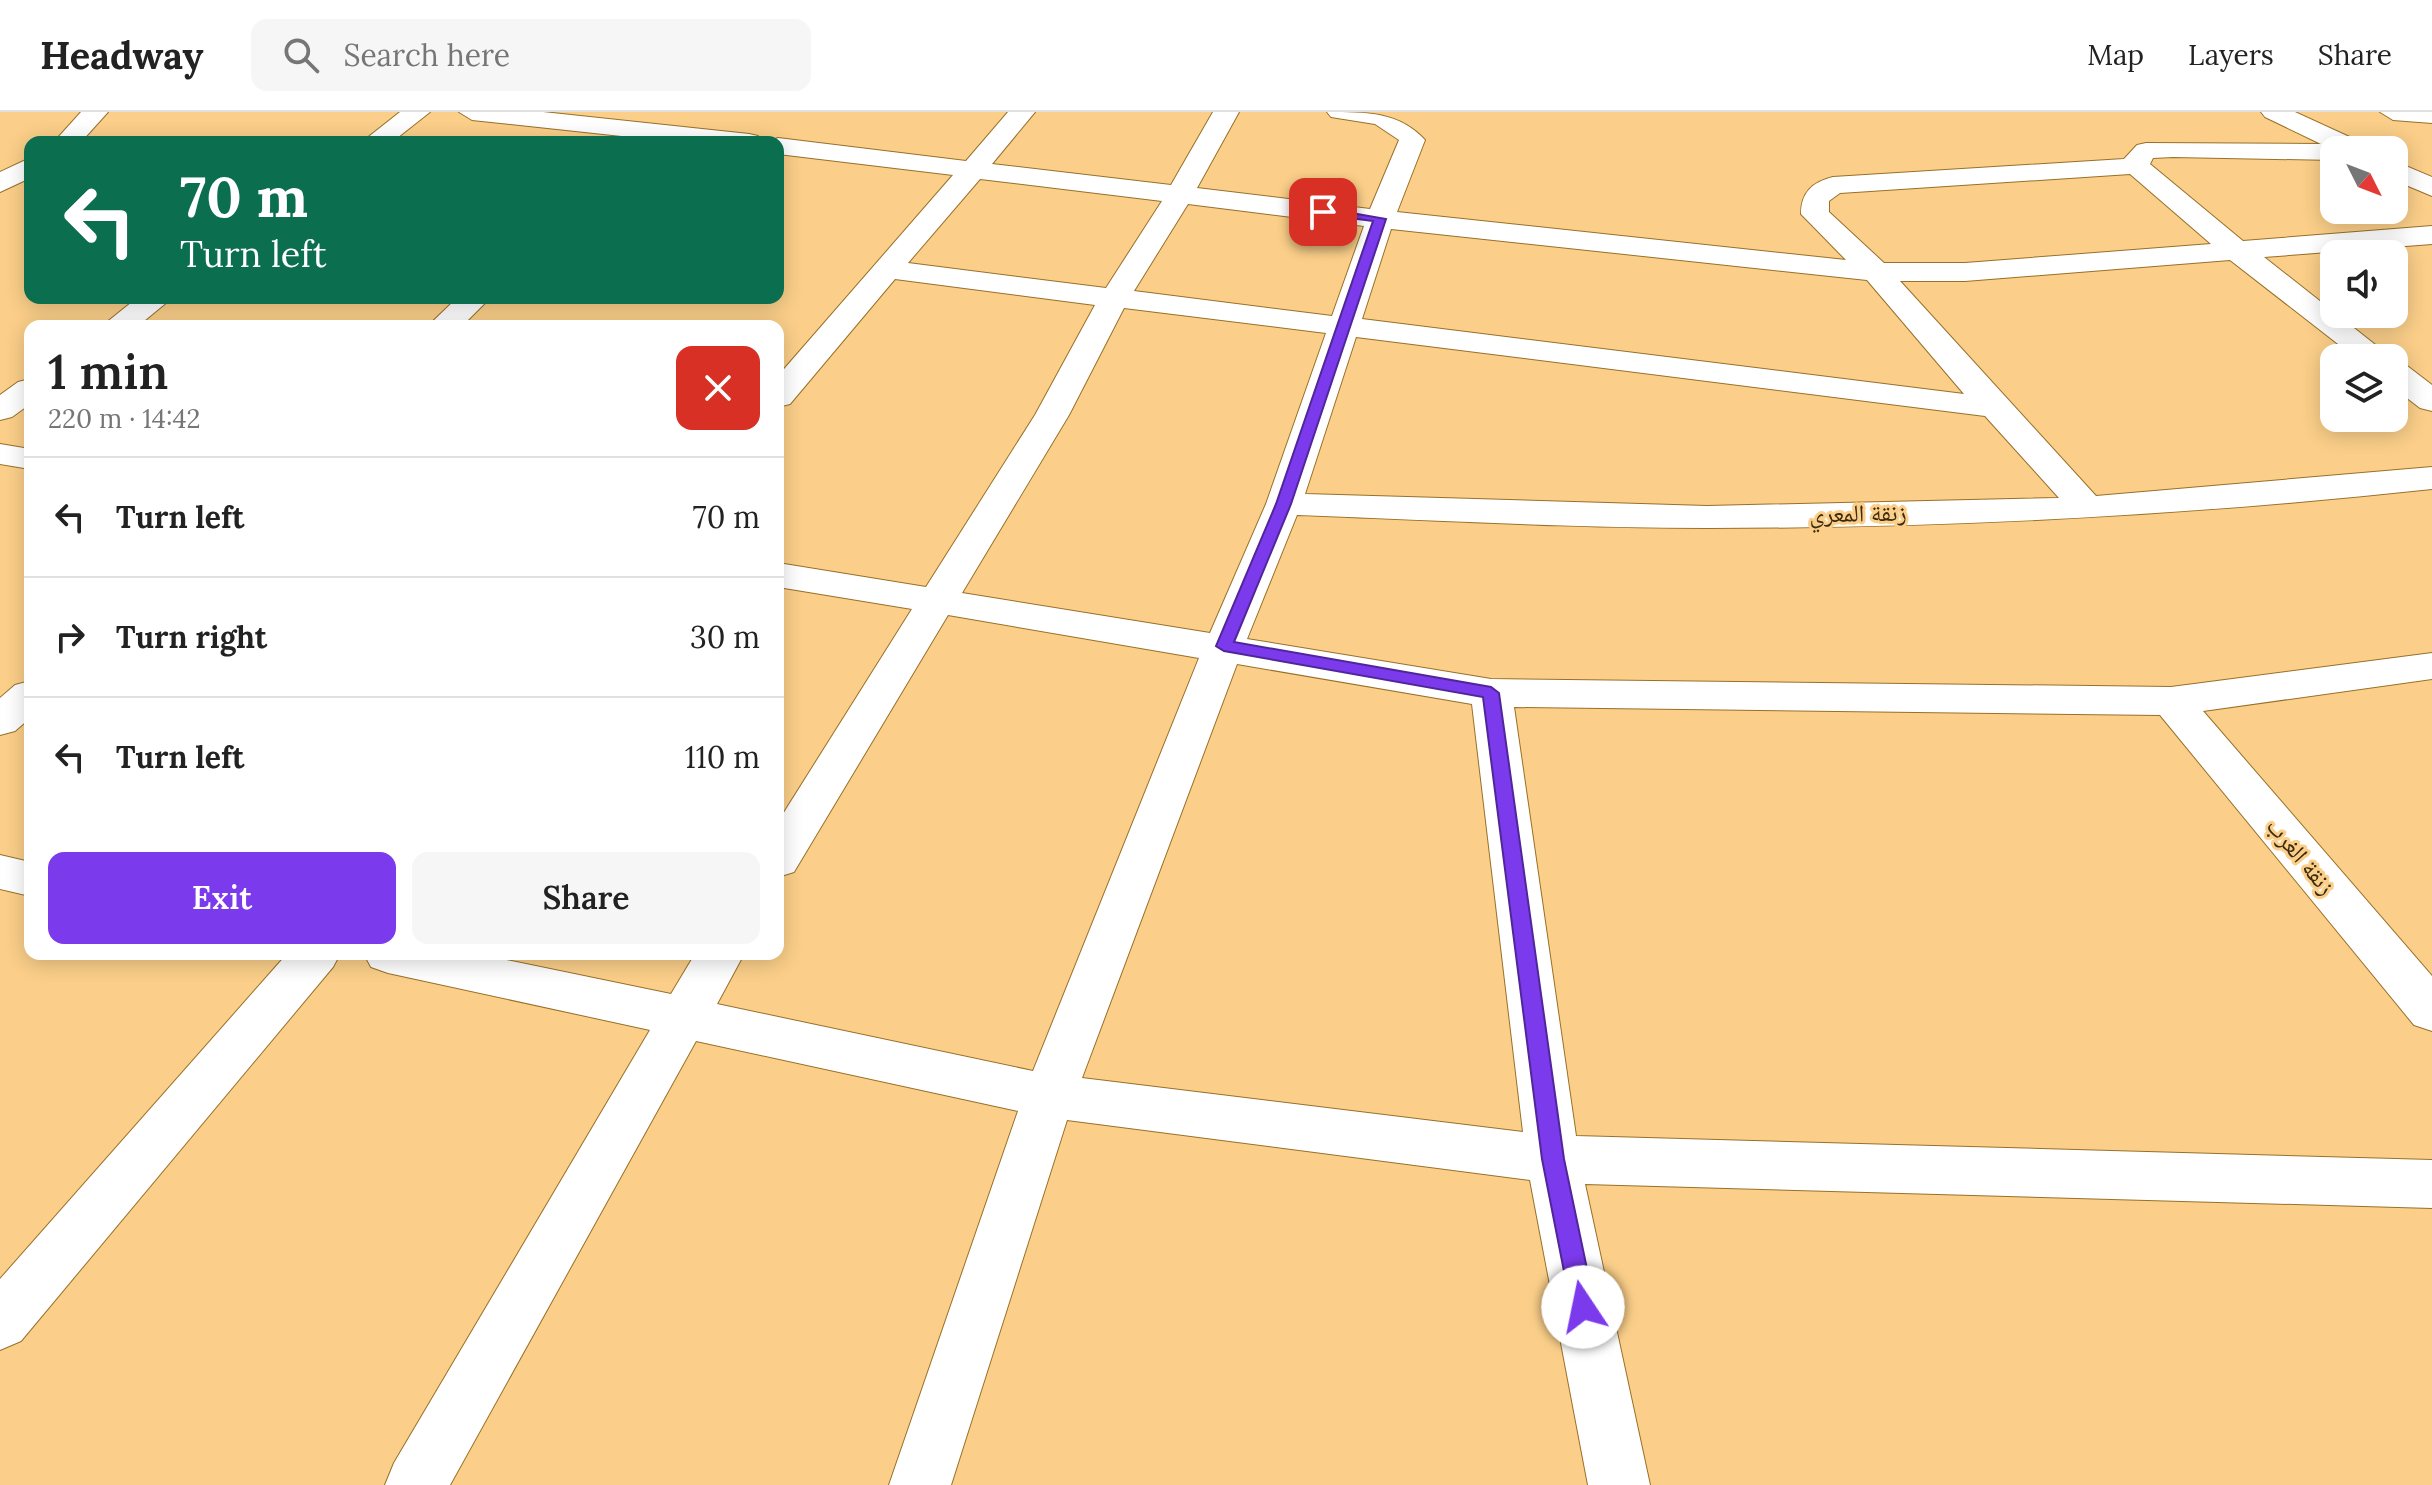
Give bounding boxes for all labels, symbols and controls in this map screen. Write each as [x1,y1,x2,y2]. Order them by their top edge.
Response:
search box [251,19,811,91]
text: Headway [40,31,203,79]
icon: search [279,33,323,77]
text: Search here [343,36,510,74]
text: Map [2087,37,2144,73]
text: Layers [2188,37,2274,73]
text: Share [2318,37,2392,73]
north arrow [2320,136,2408,224]
map controls [2320,136,2408,432]
text: 70 m [180,161,308,232]
icon: left [48,168,152,272]
pin [1289,178,1357,246]
icon: arrive [1301,190,1345,234]
text: Turn left [180,231,327,277]
button: sound [2320,240,2408,328]
text: 1 min [48,341,168,402]
button: layers [2320,344,2408,432]
button: close [676,346,760,430]
text: 220 m · 14:42 [48,402,200,435]
icon: left [48,495,92,539]
street label: زنقة المعري [1809,497,1907,533]
text: Turn left [116,498,244,536]
text: 70 m [693,498,760,536]
icon: right [48,615,92,659]
text: Turn right [116,618,267,656]
text: 30 m [690,618,760,656]
icon: left [48,735,92,779]
text: Turn left [116,738,244,776]
text: 110 m [685,738,760,776]
street label: زنقة الغرب [2260,811,2342,901]
button: Exit [48,852,396,944]
button: Share [412,852,760,944]
position arrow [1541,1265,1625,1349]

